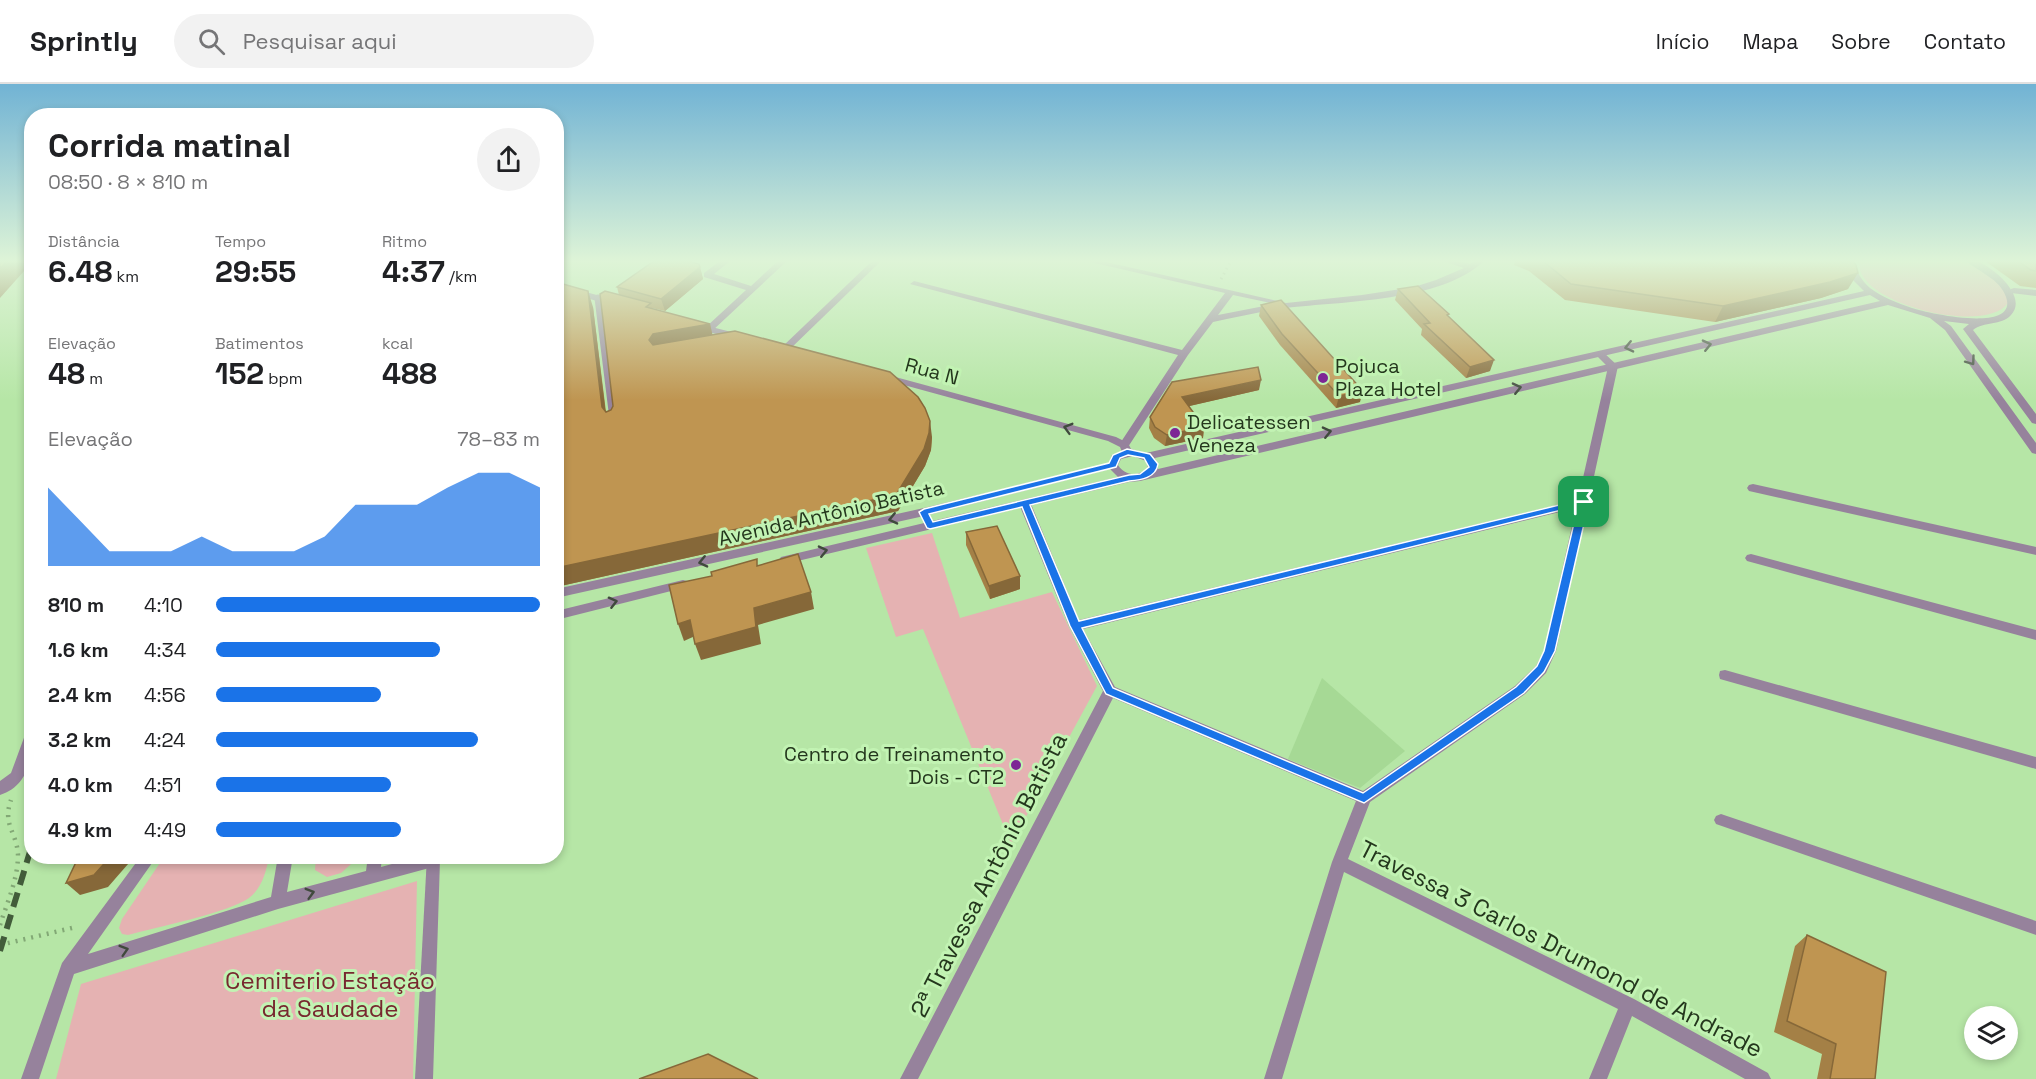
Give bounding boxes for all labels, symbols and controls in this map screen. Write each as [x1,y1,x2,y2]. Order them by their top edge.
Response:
search box [174,14,594,68]
text: Sprintly [30,23,138,59]
icon: search [195,25,228,58]
text: Pesquisar aqui [243,27,397,55]
text: Início [1656,28,1709,55]
text: Mapa [1742,28,1798,55]
text: Sobre [1831,28,1891,55]
text: Contato [1924,28,2006,55]
text: Corrida matinal [48,125,291,167]
button: share [477,128,540,191]
text: 08:50 · 8 × 810 m [48,169,208,195]
text: Distância [48,231,120,252]
text: Tempo [215,231,266,252]
text: Ritmo [382,231,427,252]
text: 6.48 [48,252,113,291]
text: 29:55 [215,252,296,291]
text: 4:37 [382,252,445,291]
text: km [113,266,139,287]
text: /km [445,266,477,287]
text: Elevação [48,333,116,354]
text: Batimentos [215,333,304,354]
text: kcal [382,333,413,354]
one-way arrow [1625,339,1635,352]
one-way arrow [1702,339,1712,352]
street label: Rua N [902,351,962,391]
place label: Pojuca Plaza Hotel [1335,353,1441,402]
text: 48 [48,354,85,393]
text: 152 [215,354,264,393]
text: 488 [382,354,437,393]
one-way arrow [1964,354,1975,365]
text: m [85,368,103,389]
text: bpm [264,368,303,389]
marker: Pojuca Plaza Hotel [1316,371,1330,385]
one-way arrow [1512,383,1522,396]
place label: Delicatessen Veneza [1187,409,1311,458]
one-way arrow [1064,422,1074,435]
text: Elevação [48,426,133,452]
text: 78–83 m [457,426,540,452]
marker: Delicatessen Veneza [1168,426,1182,440]
one-way arrow [1322,426,1332,439]
street label: Avenida Antônio Batista [716,474,946,552]
pin [1558,476,1609,527]
icon: arrive [1567,485,1600,518]
one-way arrow [888,512,898,525]
one-way arrow [818,546,828,559]
one-way arrow [698,555,708,568]
text: 810 m [48,592,104,618]
text: 4:10 [144,592,183,618]
one-way arrow [608,596,618,609]
text: 1.6 km [48,637,109,663]
text: 4:34 [144,637,186,663]
text: 2.4 km [48,682,112,708]
text: 4:56 [144,682,186,708]
text: 3.2 km [48,727,111,753]
text: 4:24 [144,727,186,753]
street label: 2ª Travessa Antônio Batista [903,727,1074,1022]
place label: Centro de Treinamento Dois - CT2 [784,741,1004,790]
marker: Centro de Treinamento Dois - CT2 [1009,758,1023,772]
text: 4.0 km [48,772,113,798]
text: 4:51 [144,772,182,798]
text: 4.9 km [48,817,112,843]
text: 4:49 [144,817,186,843]
street label: Travessa 3 Carlos Drumond de Andrade [1354,833,1768,1064]
one-way arrow [304,888,315,900]
one-way arrow [118,945,129,958]
park label: Cemiterio Estação da Saudade [225,965,435,1024]
map controls [1964,1006,2018,1060]
button: layers [1964,1006,2018,1060]

